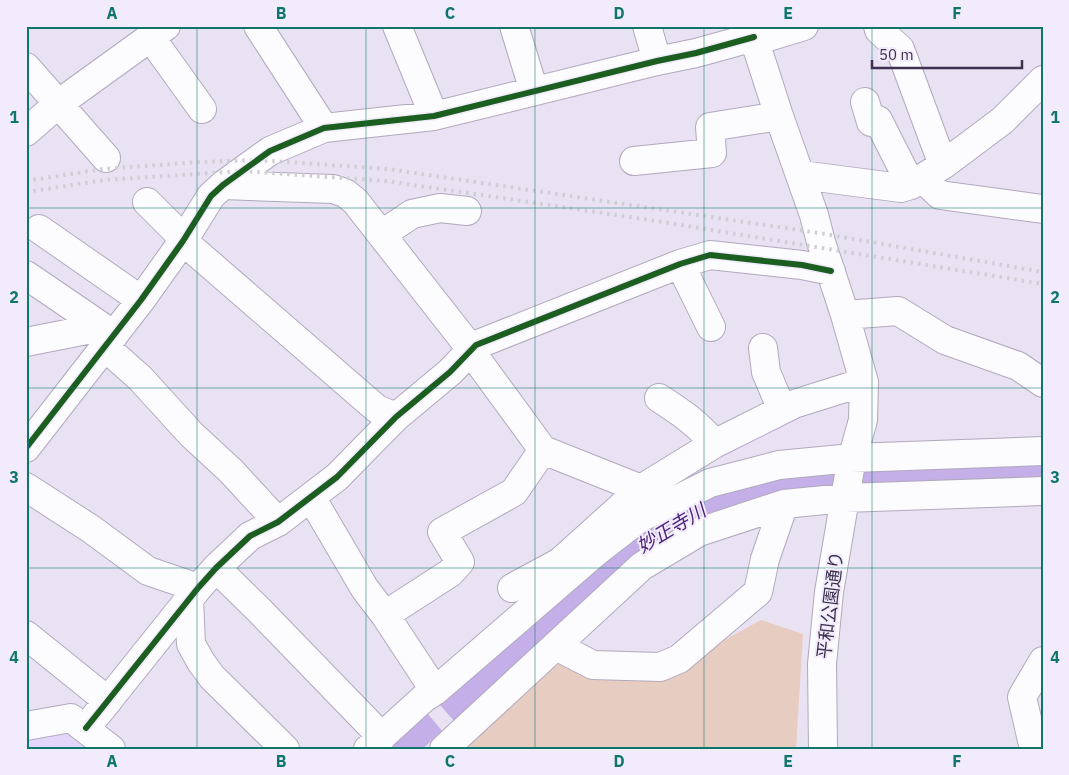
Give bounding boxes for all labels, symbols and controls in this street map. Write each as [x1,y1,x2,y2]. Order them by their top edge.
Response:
text: A [107,3,118,23]
text: B [276,3,287,23]
text: C [445,3,455,23]
text: D [613,3,625,23]
text: E [783,3,793,23]
text: F [952,3,962,23]
scale bar [872,38,1022,70]
text: 50 m [879,45,914,64]
text: 1 [9,107,19,127]
text: 1 [1050,107,1060,127]
text: 2 [9,287,19,307]
text: 2 [1050,287,1060,307]
text: 3 [9,467,19,487]
text: 3 [1050,467,1060,487]
water label: 妙正寺川 [632,497,711,558]
street label: 平和公園通り [812,550,848,660]
text: 4 [9,647,19,667]
text: 4 [1050,647,1060,667]
text: A [107,751,118,771]
text: B [276,751,287,771]
text: C [445,751,455,771]
text: D [613,751,625,771]
text: E [783,751,793,771]
text: F [952,751,962,771]

